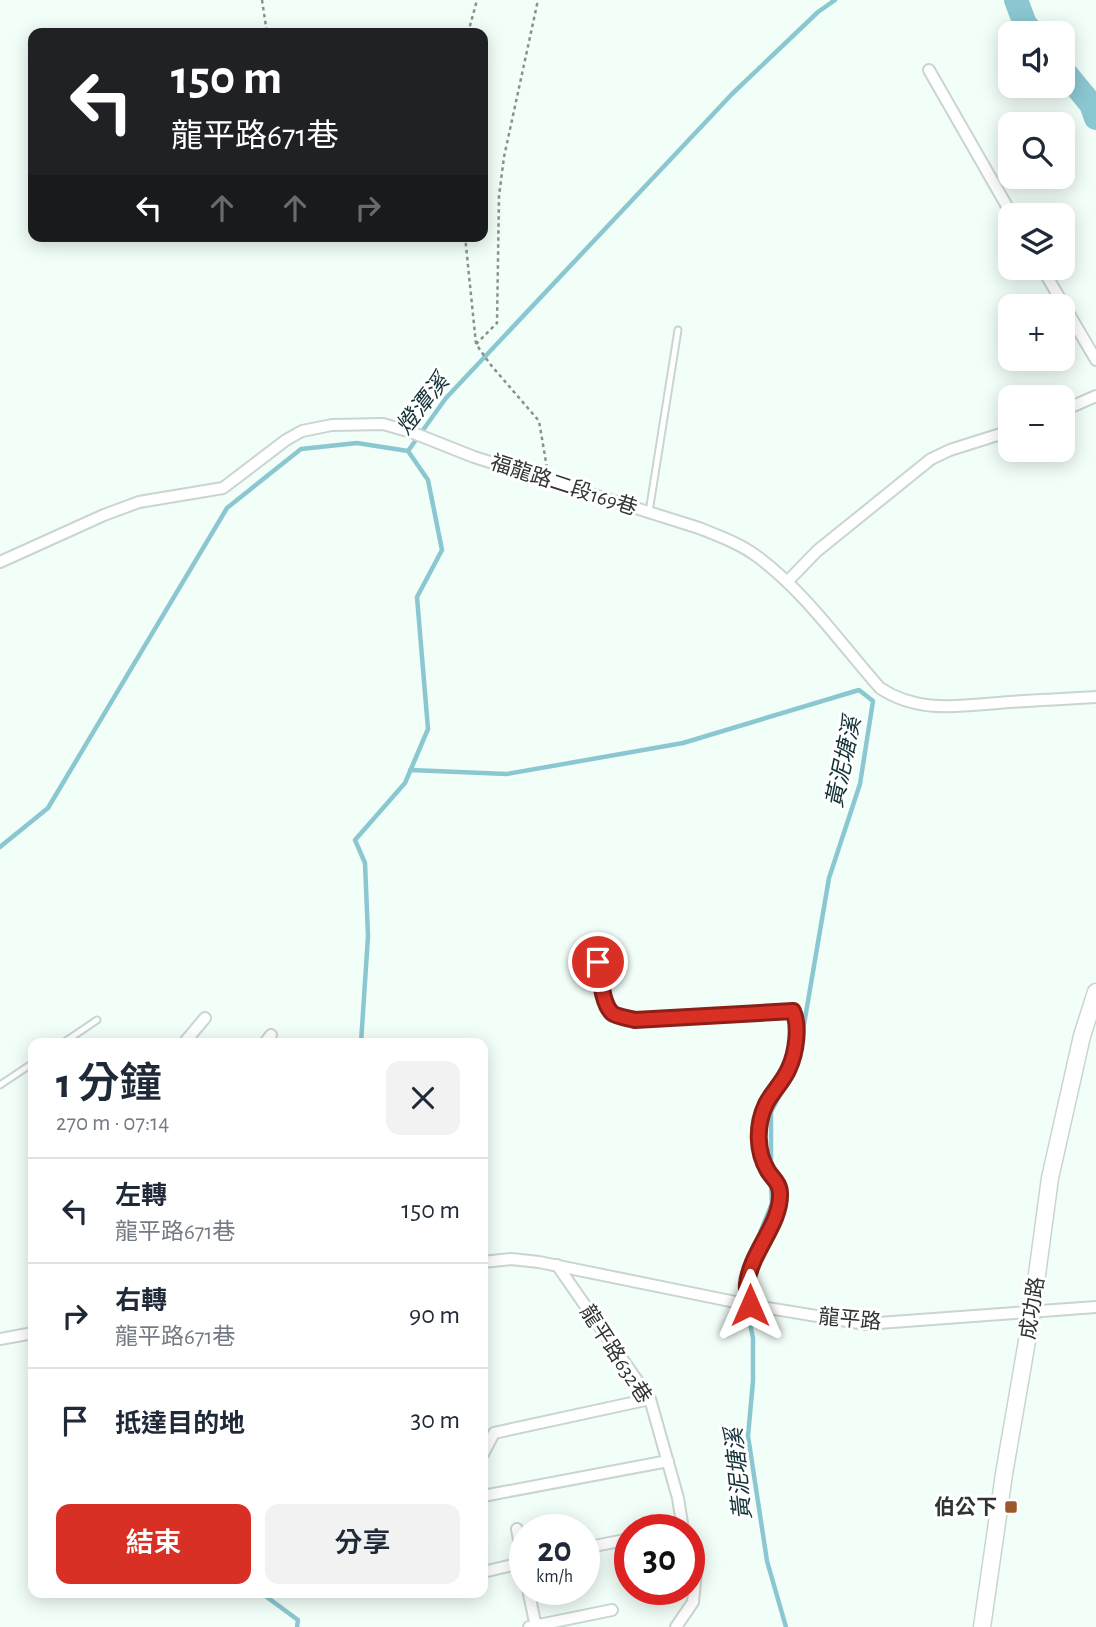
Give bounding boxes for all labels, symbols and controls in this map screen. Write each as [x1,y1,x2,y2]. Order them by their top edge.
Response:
map controls [998,21,1075,462]
button: sound [998,21,1075,98]
text: 150 m [171,54,282,103]
icon: left [56,56,147,147]
button: search [998,112,1075,189]
text: 龍平路671巷 [171,120,338,152]
icon: left [130,189,168,227]
icon: ahead [203,189,241,227]
icon: ahead [276,189,314,227]
icon: right [349,189,387,227]
button: layers [998,203,1075,280]
button: + [998,294,1075,371]
water label: 燈潭溪 [391,367,455,439]
button: − [998,385,1075,462]
street label: 福龍路二段169巷 [488,451,640,519]
water label: 黃泥塘溪 [822,712,866,810]
pin [568,932,628,992]
icon: arrive [579,943,617,981]
button: close [386,1061,460,1135]
text: 1 分鐘 [56,1063,161,1105]
text: 270 m · 07:14 [56,1112,169,1135]
text: 左轉 [115,1183,167,1209]
icon: left [56,1192,94,1230]
text: 150 m [401,1197,460,1223]
text: 龍平路671巷 [115,1221,235,1244]
position arrow [713,1268,787,1342]
street label: 成功路 [1016,1275,1048,1341]
text: 右轉 [115,1288,167,1314]
icon: right [56,1297,94,1335]
street label: 龍平路632巷 [576,1301,656,1407]
text: 90 m [409,1302,460,1328]
street label: 龍平路 [818,1305,882,1333]
text: 龍平路671巷 [115,1326,235,1349]
icon: arrive [56,1402,94,1440]
text: 30 m [410,1407,460,1433]
text: 抵達目的地 [115,1411,245,1437]
water label: 黃泥塘溪 [721,1424,756,1521]
place label: 伯公下 [934,1496,997,1518]
marker: 伯公下 [1003,1499,1019,1515]
button: 結束 [56,1504,251,1584]
button: 分享 [265,1504,460,1584]
speed limit sign: 30 [614,1514,705,1605]
text: 20 [537,1533,572,1568]
text: km/h [536,1568,573,1586]

